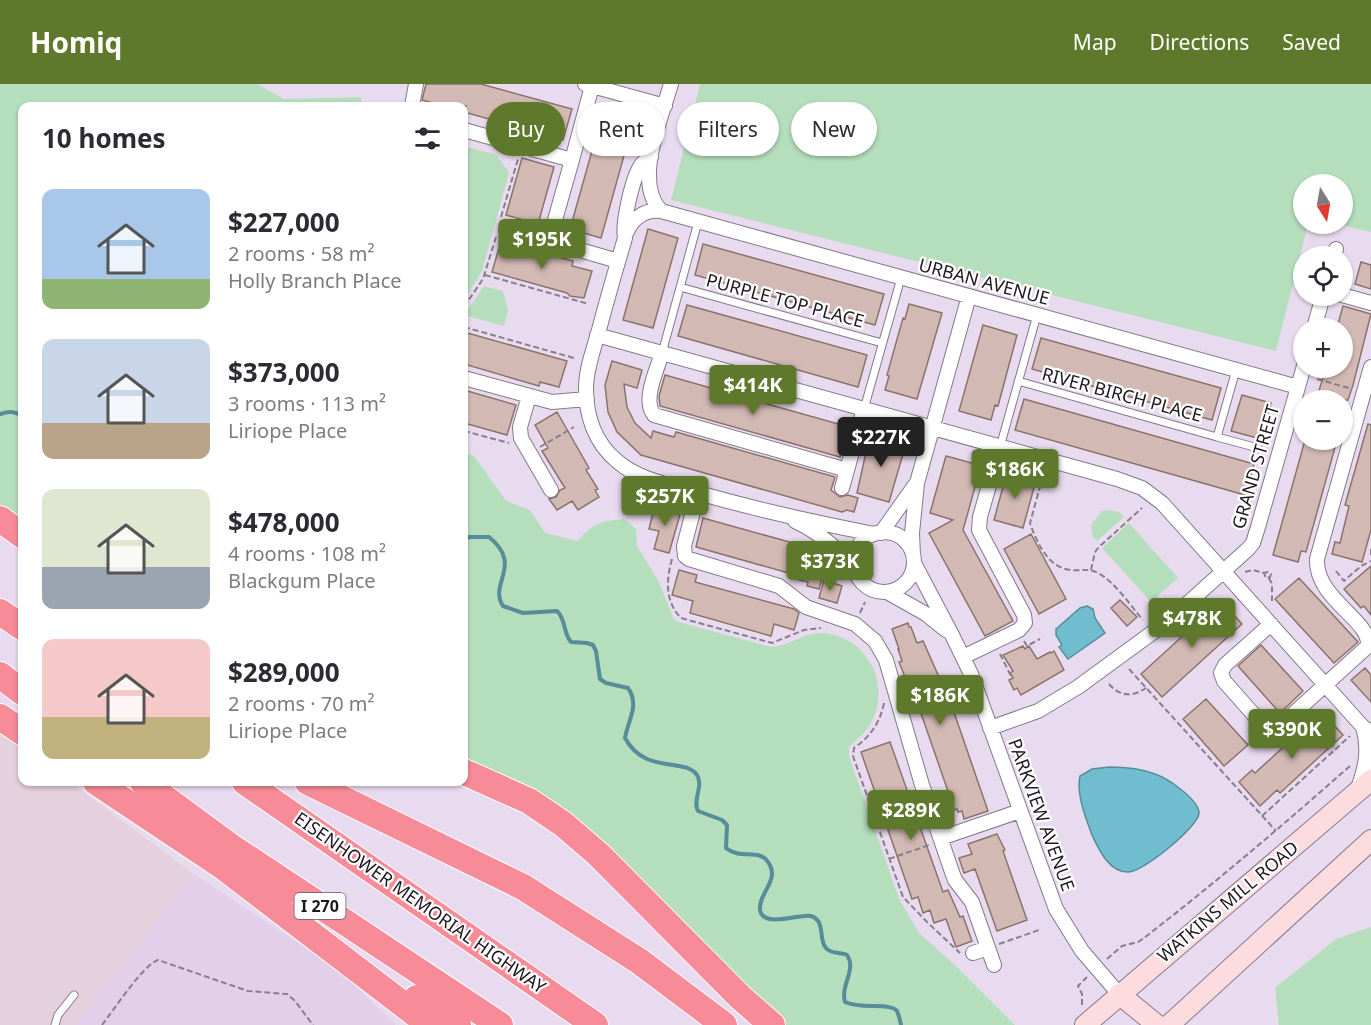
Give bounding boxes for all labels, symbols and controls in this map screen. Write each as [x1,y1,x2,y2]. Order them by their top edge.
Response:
text: Homiq [30,23,122,61]
text: Map [1073,28,1117,56]
text: Directions [1150,28,1249,56]
text: Saved [1282,28,1341,56]
chip: Buy [486,102,565,156]
chip: Rent [577,102,665,156]
chip: Filters [677,102,779,156]
chip: New [791,102,877,156]
text: 10 homes [42,120,166,156]
icon: filters [411,122,444,155]
north arrow [1293,174,1353,234]
map controls [1293,174,1353,450]
text: $227,000 [228,204,340,240]
icon: home [90,213,162,285]
pin: $195K [500,219,584,270]
text: $195K [512,225,572,252]
text: 2 rooms · 58 m² [228,240,375,267]
button: locate [1293,246,1353,306]
street label: URBAN AVENUE [916,252,1052,310]
text: Holly Branch Place [228,267,402,294]
street label: PURPLE TOP PLACE [704,267,867,333]
button: + [1293,318,1353,378]
text: $373,000 [228,354,340,390]
street label: RIVER BIRCH PLACE [1039,361,1205,427]
icon: home [90,363,162,435]
pin: $414K [711,365,795,416]
text: $414K [723,371,783,398]
text: 3 rooms · 113 m² [228,390,386,417]
button: − [1293,390,1353,450]
street label: GRAND STREET [1226,402,1284,532]
text: Liriope Place [228,417,347,444]
pin: $227K [839,417,923,468]
text: $227K [851,423,911,450]
pin: $186K [973,449,1057,500]
text: $186K [985,455,1045,482]
pin: $257K [623,476,707,527]
text: $257K [635,482,695,509]
text: $478,000 [228,504,340,540]
icon: home [90,513,162,585]
text: 4 rooms · 108 m² [228,540,386,567]
pin: $373K [788,541,872,592]
text: $373K [800,547,860,574]
text: Blackgum Place [228,567,376,594]
pin: $478K [1150,598,1234,649]
text: $478K [1162,604,1222,631]
text: $289,000 [228,654,340,690]
icon: home [90,663,162,735]
pin: $186K [898,675,982,726]
text: $186K [910,681,970,708]
text: 2 rooms · 70 m² [228,690,375,717]
pin: $390K [1250,709,1334,760]
text: $390K [1262,715,1322,742]
text: Liriope Place [228,717,347,744]
street label: PARKVIEW AVENUE [1003,735,1081,894]
pin: $289K [869,790,953,841]
text: $289K [881,796,941,823]
street label: EISENHOWER MEMORIAL HIGHWAY [290,806,552,999]
street label: WATKINS MILL ROAD [1152,835,1303,967]
road number: I 270 [294,893,346,919]

